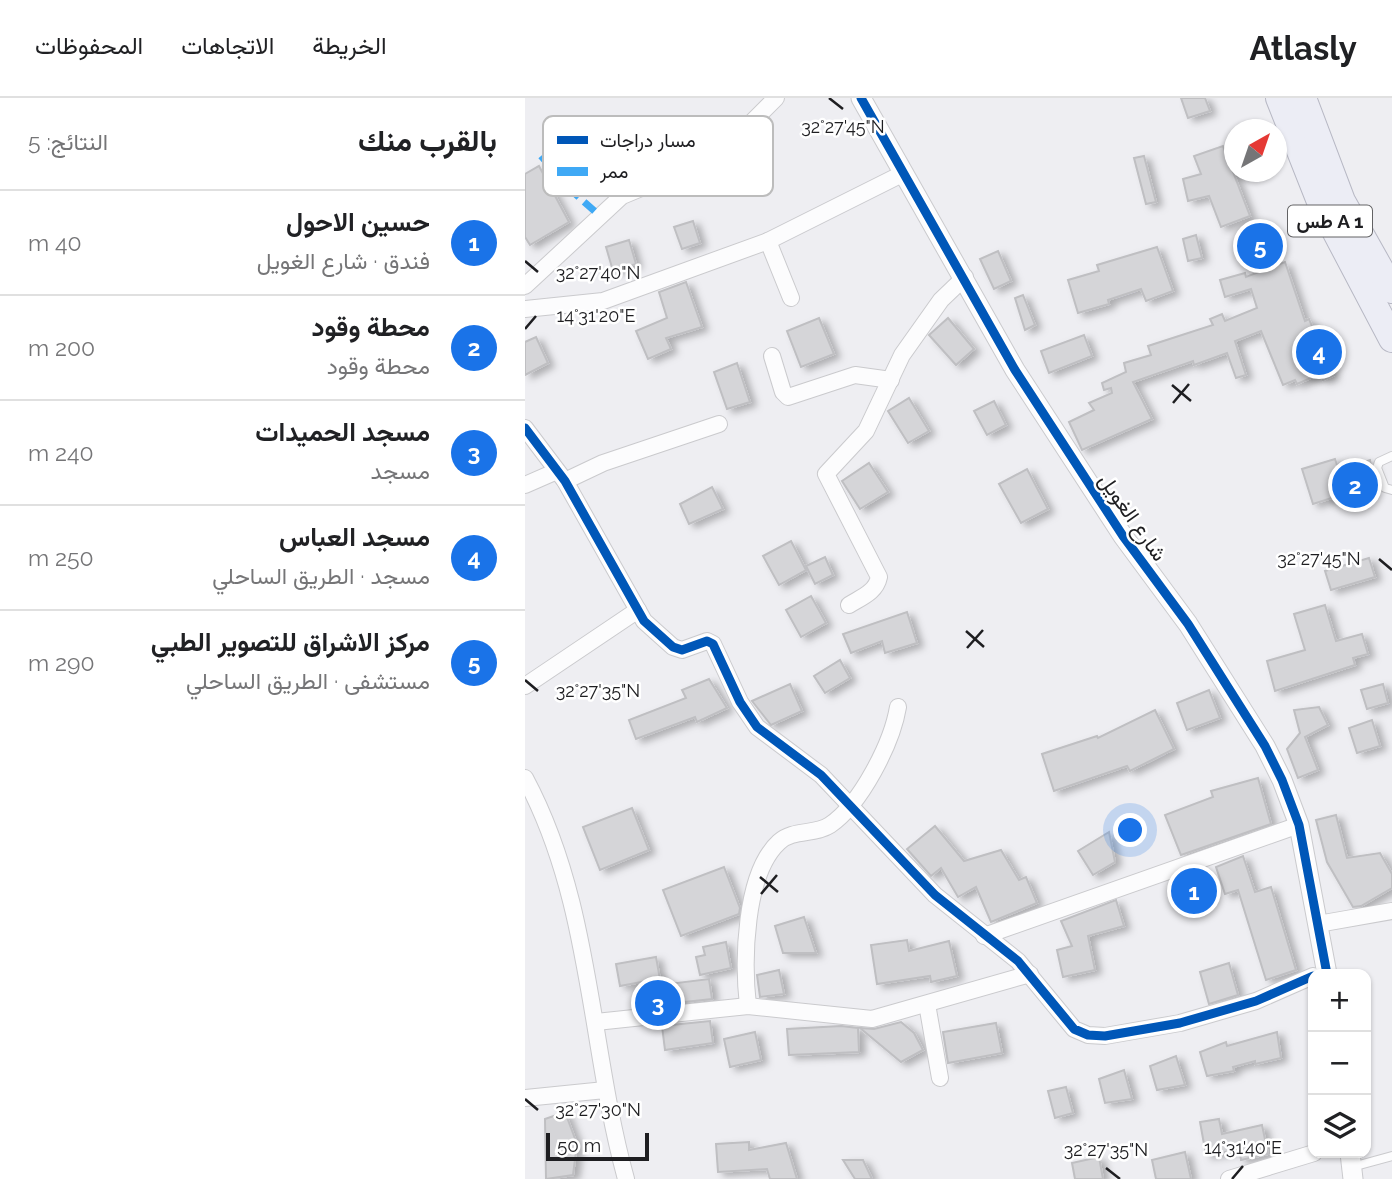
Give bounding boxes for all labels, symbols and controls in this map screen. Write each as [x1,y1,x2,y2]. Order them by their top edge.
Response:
text: Atlasly [1250,29,1357,68]
text: المحفوظات [35,31,143,60]
text: الاتجاهات [181,31,274,60]
text: الخريطة [312,31,387,60]
legend [543,116,773,196]
text: 32°27'45"N [801,116,885,137]
north arrow [1224,119,1287,182]
text: بالقرب منك [358,123,497,158]
text: النتائج: 5 [28,128,108,155]
text: مسار دراجات [600,129,696,152]
text: ممر [599,160,628,183]
road number: طس A 1 [1288,206,1372,237]
text: حسين الاحول [286,207,430,237]
pin: 5 [1237,220,1283,272]
text: 40 m [28,229,82,256]
text: 1 [468,229,480,256]
text: فندق · شارع الغويل [257,247,430,274]
text: 32°27'40"N [556,262,640,283]
text: 14°31'20"E [557,305,635,326]
text: محطة وقود [312,312,430,342]
pin: 4 [1296,326,1342,378]
text: 200 m [28,334,95,361]
text: 2 [468,334,481,361]
text: محطة وقود [327,352,430,379]
text: مسجد الحميدات [255,417,430,447]
text: 240 m [28,439,94,466]
text: 3 [468,439,480,466]
text: مسجد [370,457,430,484]
pin: 2 [1332,459,1378,511]
street label: شارع الغويل [1092,468,1172,567]
text: مسجد العباس [279,522,430,552]
text: 250 m [28,544,94,571]
text: 4 [467,544,481,571]
text: 32°27'45"N [1277,548,1361,569]
text: مسجد · الطريق الساحلي [212,562,430,589]
text: مركز الاشراق للتصوير الطبي [151,627,430,657]
text: 290 m [28,649,95,676]
text: 5 [468,649,480,676]
text: مستشفى · الطريق الساحلي [186,667,430,694]
text: 32°27'35"N [556,680,640,701]
your location [1113,813,1147,847]
pin: 1 [1171,865,1217,917]
map controls [1308,969,1371,1158]
button: + [1308,969,1371,1032]
pin: 3 [635,977,681,1029]
button: − [1308,1032,1371,1095]
button: layers [1308,1095,1371,1158]
text: 32°27'30"N [555,1099,641,1120]
scale bar [546,1130,649,1162]
text: 50 m [557,1134,601,1156]
text: 14°31'40"E [1204,1137,1282,1158]
text: 32°27'35"N [1064,1139,1148,1160]

